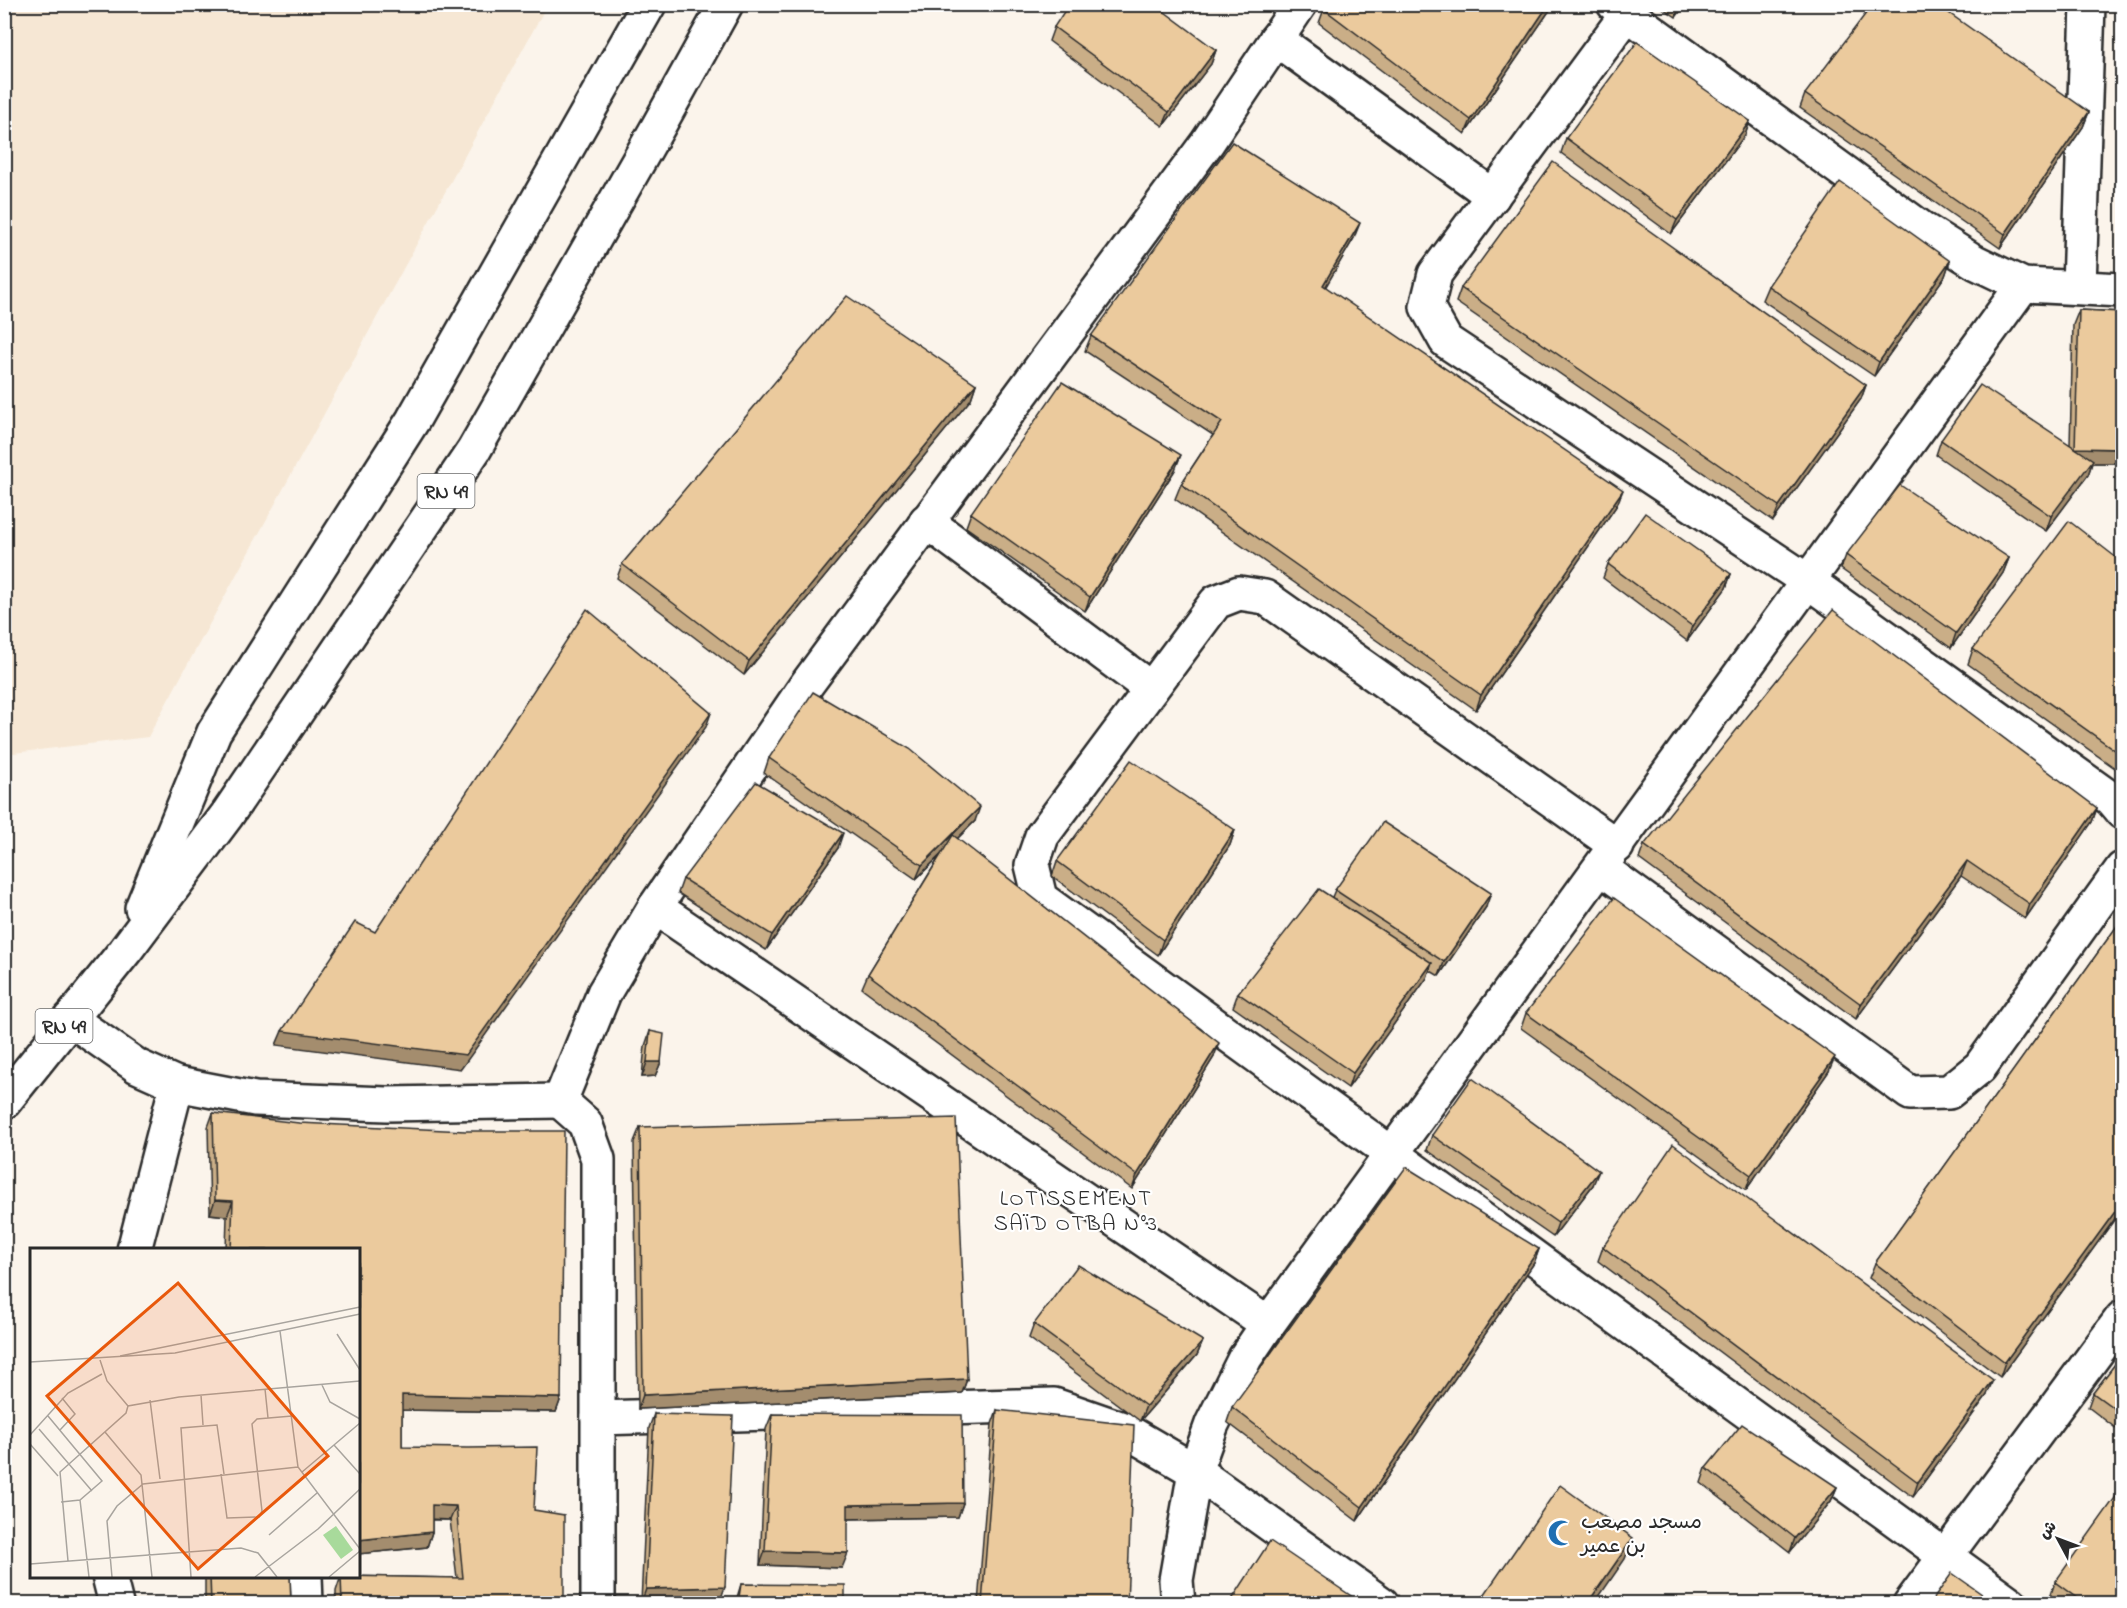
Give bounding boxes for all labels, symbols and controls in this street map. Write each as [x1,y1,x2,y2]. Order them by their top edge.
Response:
road number: RN 49 [418,474,474,508]
road number: RN 49 [36,1009,92,1043]
district label: LOTISSEMENT SAÏD OTBA N°3 [994,1184,1158,1241]
inset map [30,1248,360,1578]
place label: مسجد مصعب بن عمير [1579,1508,1702,1562]
north arrow [2028,1509,2088,1569]
text: ش [2033,1516,2063,1545]
mosque icon: مسجد مصعب بن عمير [1546,1518,1576,1548]

